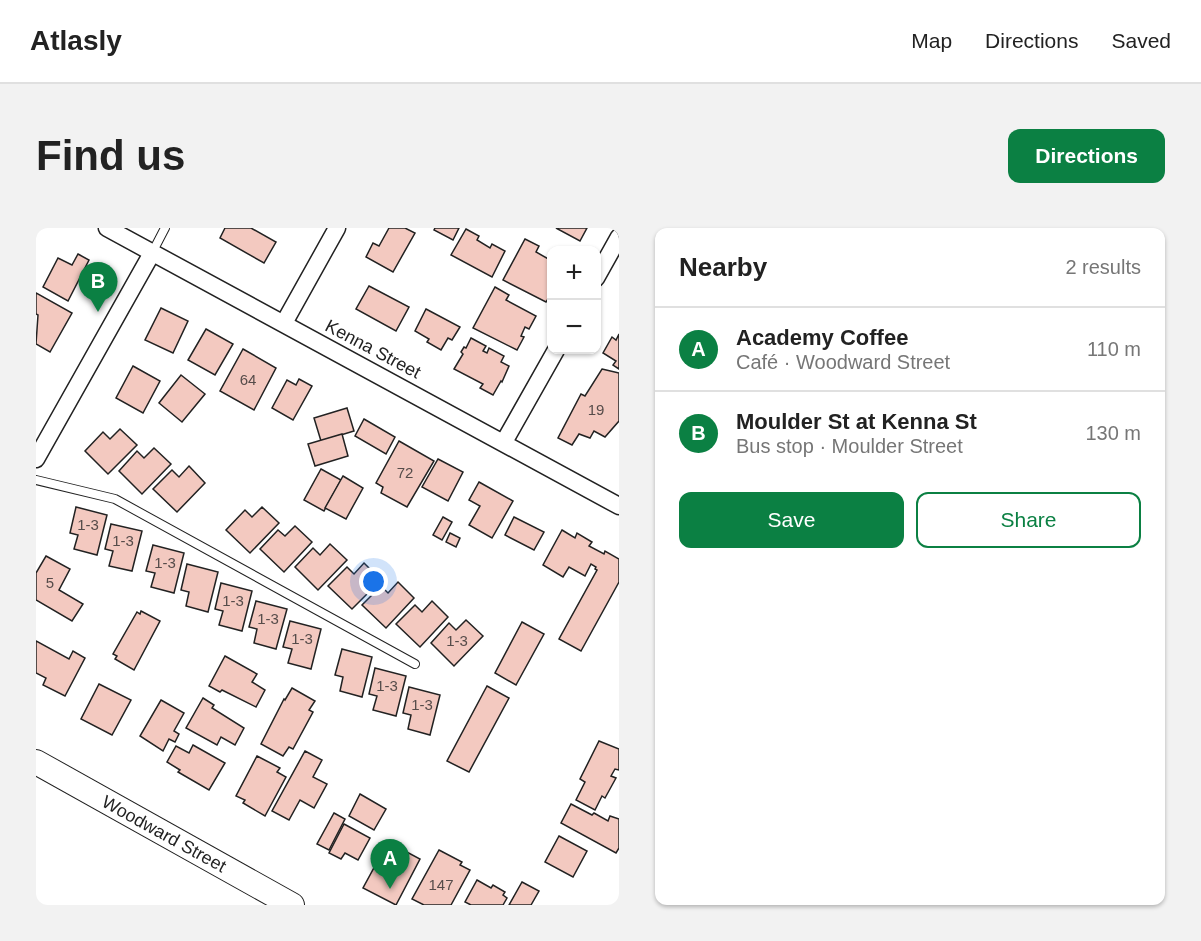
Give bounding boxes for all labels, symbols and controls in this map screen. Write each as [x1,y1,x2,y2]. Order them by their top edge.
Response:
text: Atlasly [30,25,122,56]
text: Map [911,29,952,52]
text: Directions [985,29,1078,52]
text: Saved [1111,29,1171,52]
button: Directions [1008,129,1165,183]
text: Find us [36,132,185,179]
map controls [547,246,601,354]
button: + [547,246,601,300]
text: Nearby [679,252,767,282]
text: 2 results [1065,256,1141,278]
pin: B [78,262,118,312]
button: − [547,300,601,354]
street label: Kenna Street [322,316,424,382]
text: Academy Coffee [736,325,908,350]
text: A [691,338,706,360]
text: 110 m [1087,338,1141,360]
text: Café · Woodward Street [736,351,950,373]
house number: 64 [240,371,256,388]
house number: 19 [588,401,604,418]
text: Moulder St at Kenna St [736,409,977,434]
text: B [691,422,706,444]
text: 130 m [1085,422,1141,444]
text: Bus stop · Moulder Street [736,435,963,457]
house number: 72 [397,464,413,481]
button: Save [679,492,904,548]
button: Share [916,492,1141,548]
house number: 1-3 [77,516,99,533]
house number: 1-3 [112,532,134,549]
house number: 1-3 [154,554,176,571]
your location [359,567,388,596]
house number: 5 [46,574,54,591]
house number: 1-3 [222,592,244,609]
house number: 1-3 [257,610,279,627]
house number: 1-3 [291,630,313,647]
house number: 1-3 [446,632,468,649]
house number: 1-3 [376,677,398,694]
house number: 1-3 [411,696,433,713]
street label: Woodward Street [98,792,230,876]
pin: A [370,840,410,889]
house number: 147 [428,876,454,893]

